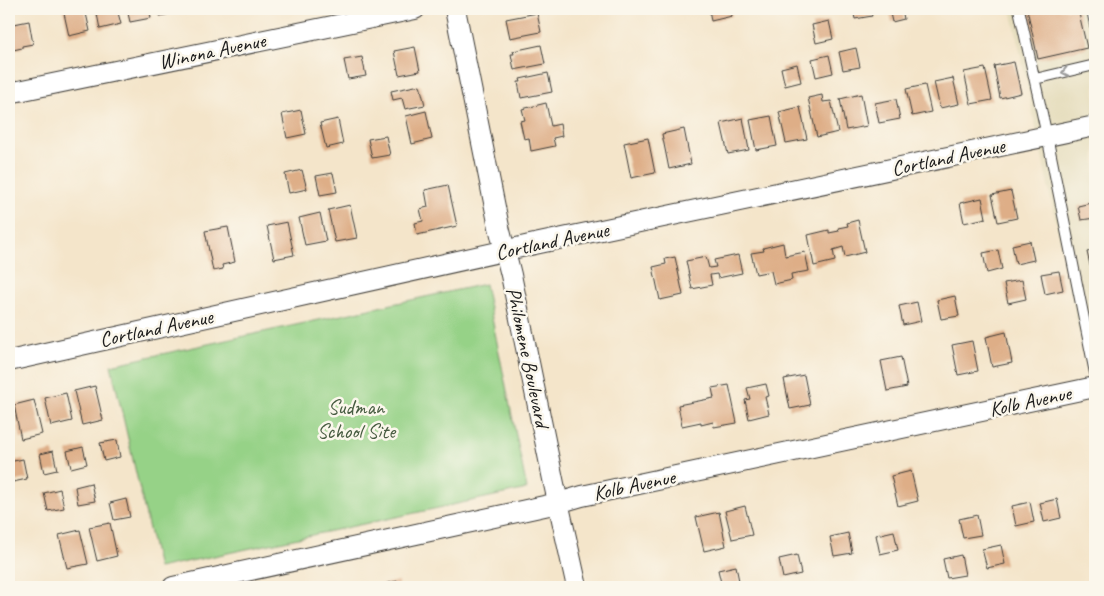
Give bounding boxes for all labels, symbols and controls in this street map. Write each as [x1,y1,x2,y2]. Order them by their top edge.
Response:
street label: Winona Avenue [156,27,269,75]
one-way arrow [1061,66,1069,77]
street label: Cortland Avenue [889,132,1008,182]
street label: Cortland Avenue [493,216,612,266]
street label: Philomene Boulevard [501,285,556,433]
street label: Cortland Avenue [97,303,216,353]
street label: Kolb Avenue [987,379,1075,422]
park label: Sudman School Site [317,394,397,444]
street label: Kolb Avenue [591,463,679,506]

